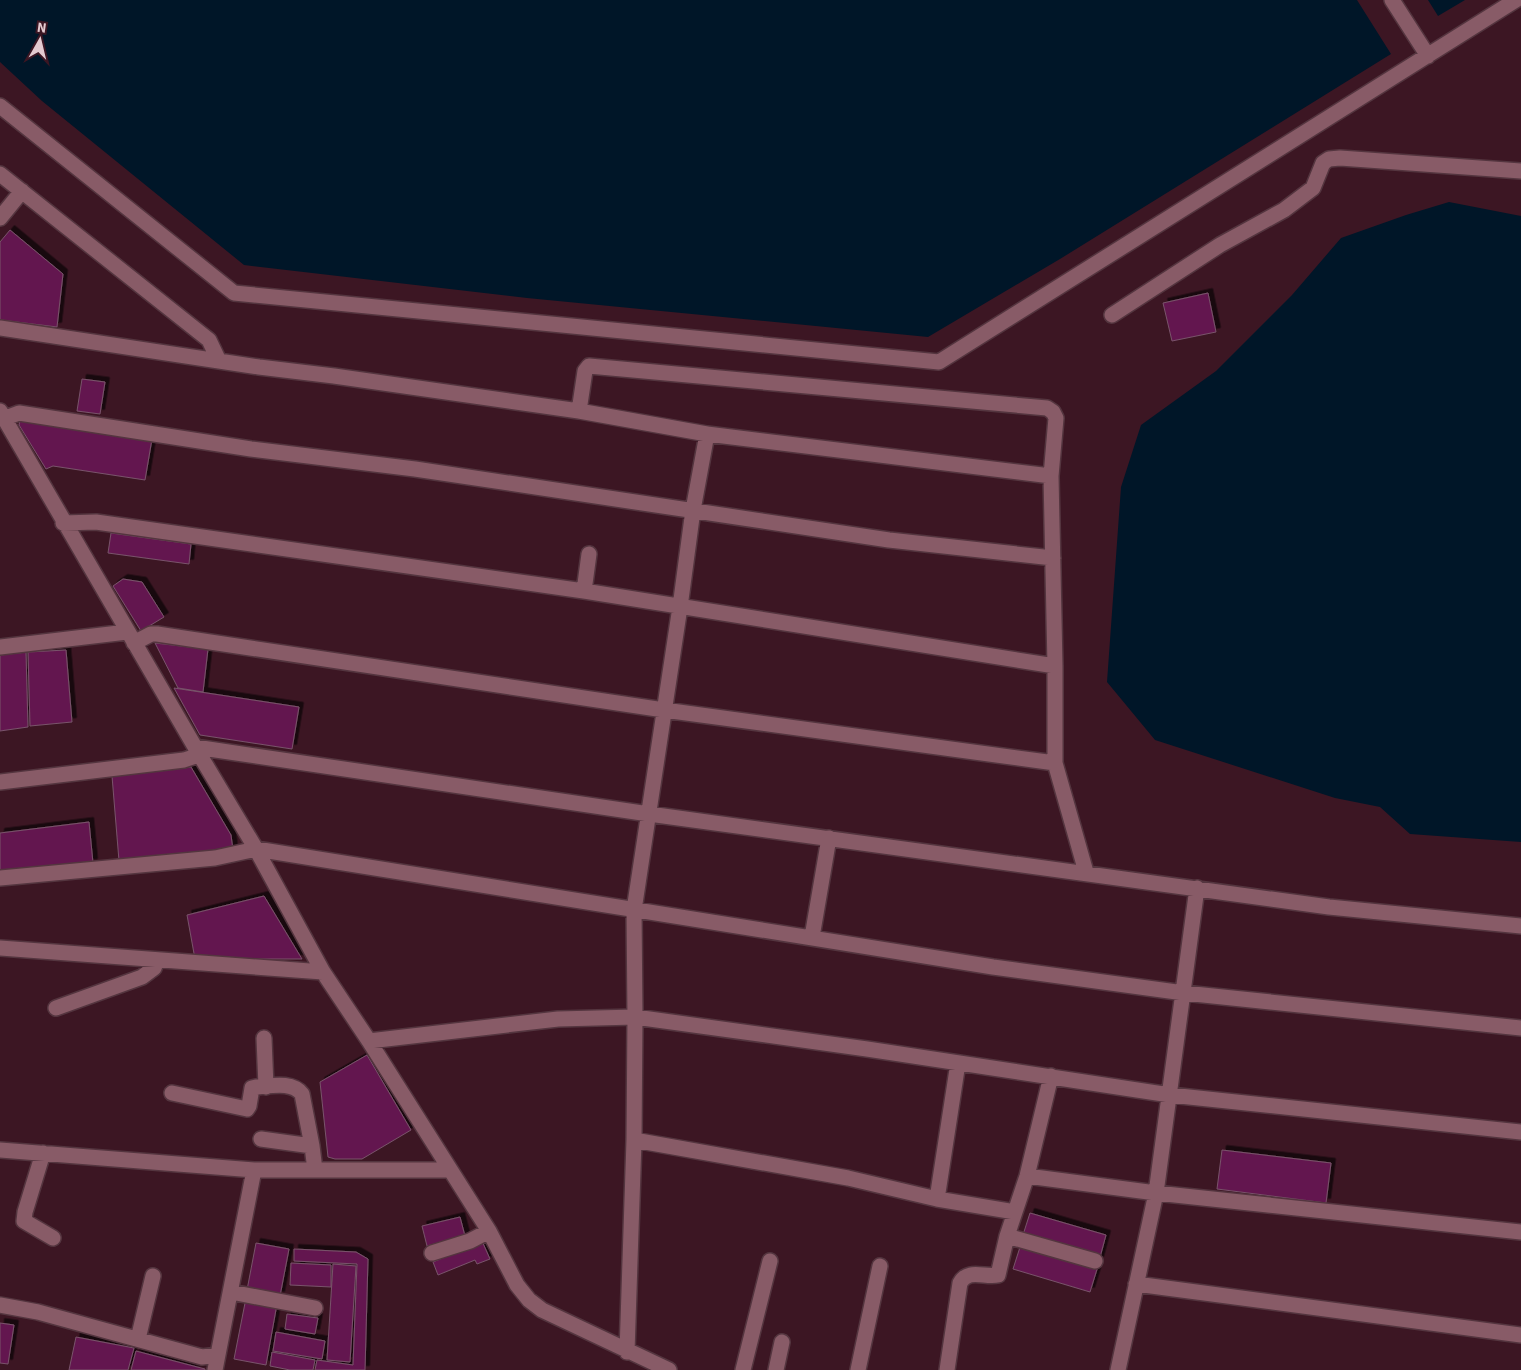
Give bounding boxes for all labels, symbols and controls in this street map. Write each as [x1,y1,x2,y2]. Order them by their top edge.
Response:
north arrow [15,15,65,65]
text: N [36,18,48,39]

